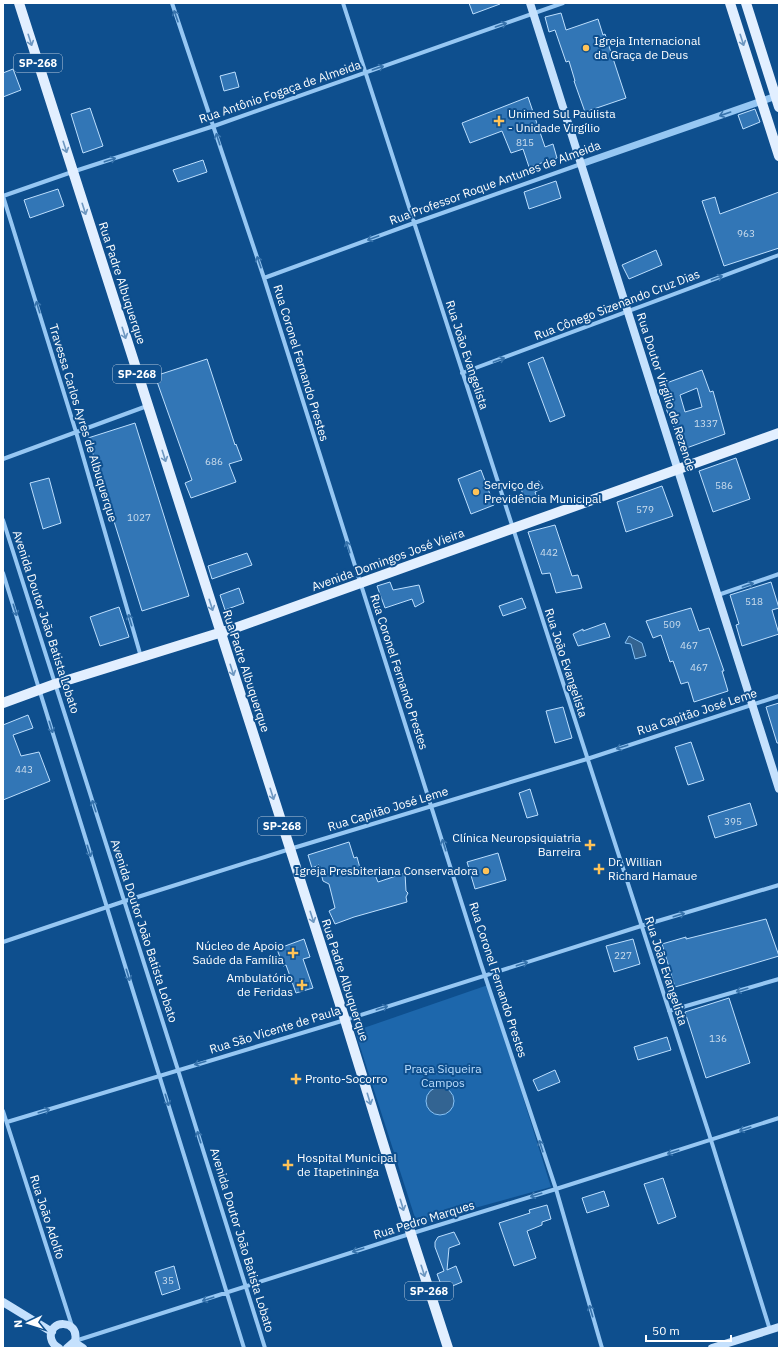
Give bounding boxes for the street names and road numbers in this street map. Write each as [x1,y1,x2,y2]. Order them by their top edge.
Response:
road number: SP-268 [14,54,62,72]
street label: Rua Antônio Fogaça de Almeida [197,57,363,126]
street label: Rua Professor Roque Antunes de Almeida [387,137,603,228]
street label: Rua Padre Albuquerque [96,220,149,346]
street label: Rua Cônego Sizenando Cruz Dias [532,266,702,343]
street label: Rua Coronel Fernando Prestes [270,283,333,443]
street label: Rua João Evangelista [443,298,492,412]
street label: Rua Doutor Virgílio de Rezende [634,311,699,473]
street label: Travessa Carlos Ayres de Albuquerque [46,322,121,524]
road number: SP-268 [113,365,161,383]
street label: Avenida Domingos José Vieira [309,525,467,594]
street label: Avenida Doutor João Batista Lobato [10,528,83,716]
street label: Rua Coronel Fernando Prestes [367,592,432,752]
street label: Rua João Evangelista [542,606,591,720]
street label: Rua Padre Albuquerque [220,608,273,734]
street label: Rua Capitão José Leme [635,685,759,738]
street label: Rua Capitão José Leme [326,783,450,834]
road number: SP-268 [258,817,306,835]
street label: Avenida Doutor João Batista Lobato [108,837,181,1025]
street label: Rua Coronel Fernando Prestes [466,900,531,1060]
street label: Rua João Evangelista [642,914,691,1028]
street label: Rua Padre Albuquerque [319,917,372,1043]
street label: Rua São Vicente de Paula [207,1002,343,1057]
street label: Avenida Doutor João Batista Lobato [207,1146,278,1334]
street label: Rua João Adolfo [27,1173,68,1261]
street label: Rua Pedro Marques [371,1197,476,1242]
road number: SP-268 [405,1282,453,1300]

